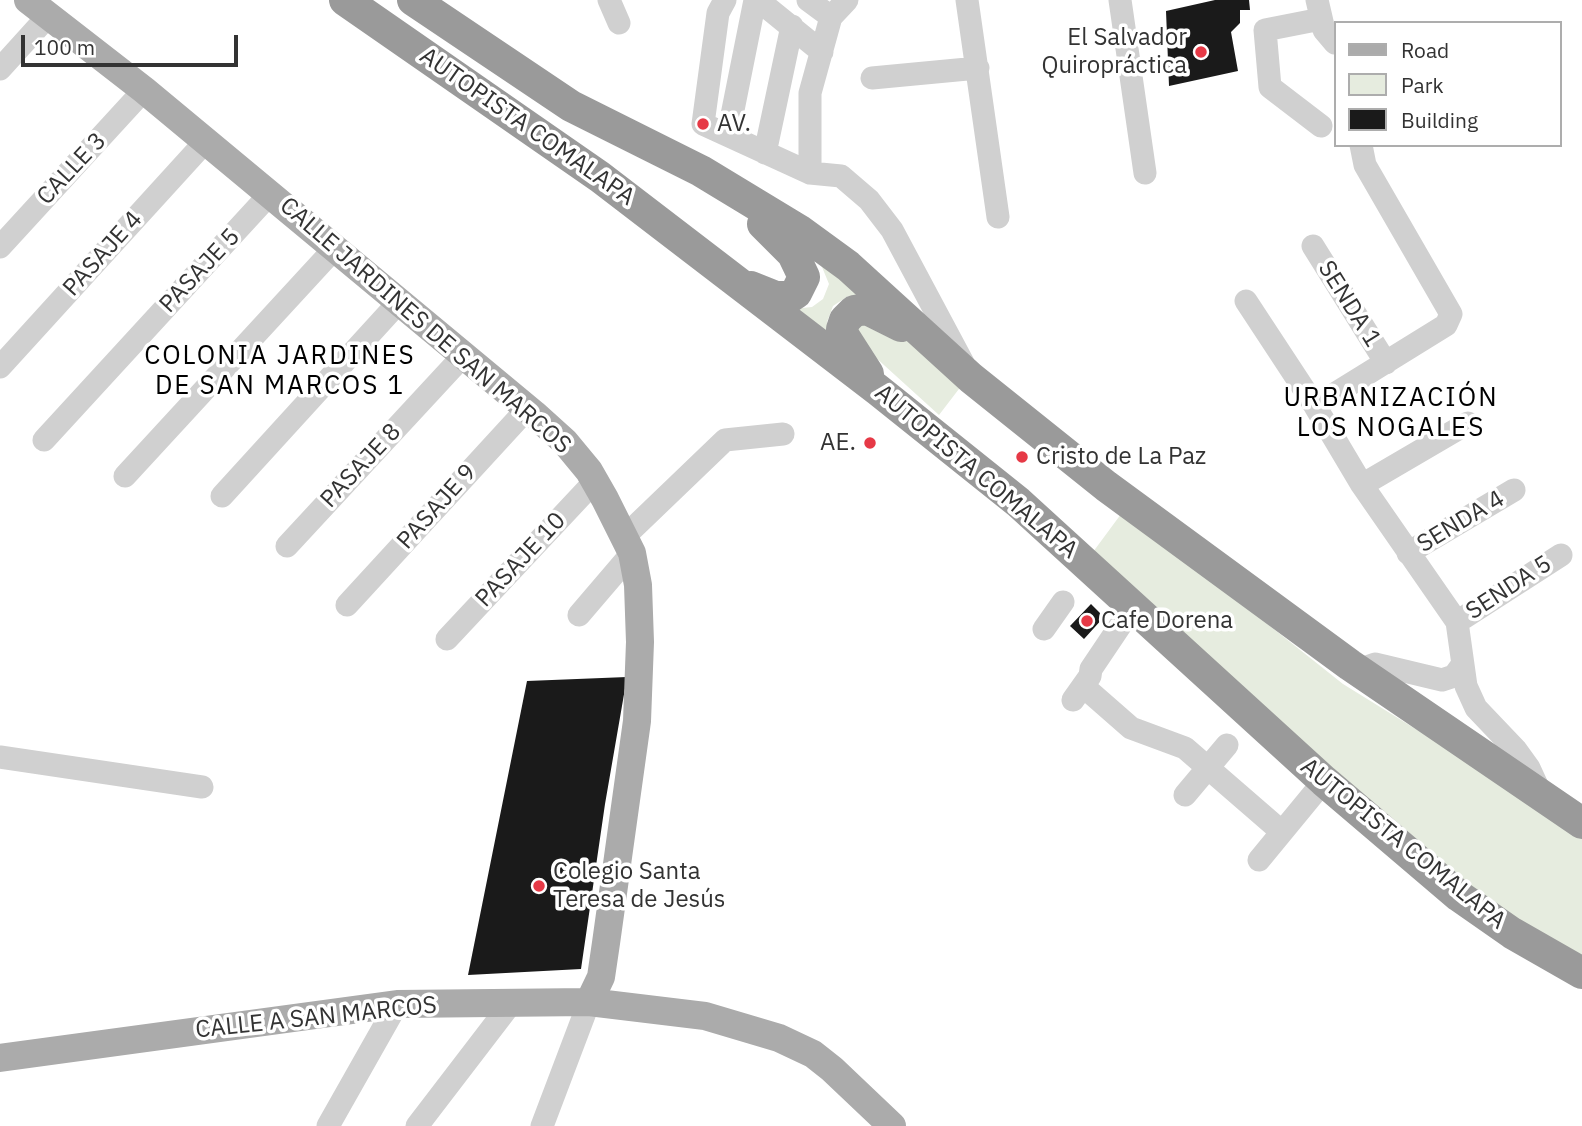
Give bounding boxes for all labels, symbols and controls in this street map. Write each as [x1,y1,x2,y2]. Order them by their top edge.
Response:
scale bar [24,21,242,65]
legend [1334,21,1561,147]
place label: El Salvador Quiropráctica [1041,24,1187,80]
text: 100 m [34,33,95,61]
text: Road [1401,36,1449,64]
street label: AUTOPISTA COMALAPA [414,42,640,212]
marker: El Salvador Quiropráctica [1193,44,1209,60]
text: Park [1401,71,1444,99]
text: Building [1401,106,1478,134]
place label: AV. [717,110,751,138]
marker: AV. [695,116,711,132]
street label: CALLE 3 [31,127,113,211]
street label: CALLE JARDINES DE SAN MARCOS [274,192,576,460]
street label: PASAJE 4 [57,206,149,302]
street label: PASAJE 5 [154,223,246,319]
street label: SENDA 1 [1311,256,1387,352]
district label: COLONIA JARDINES DE SAN MARCOS 1 [146,340,414,402]
street label: AUTOPISTA COMALAPA [869,379,1083,565]
district label: URBANIZACIÓN LOS NOGALES [1285,382,1497,444]
street label: PASAJE 8 [315,418,407,514]
place label: AE. [820,429,856,457]
marker: AE. [862,435,878,451]
place label: Cristo de La Paz [1036,443,1206,471]
marker: Cristo de La Paz [1014,449,1030,465]
street label: PASAJE 9 [391,459,483,555]
street label: SENDA 4 [1412,485,1510,559]
street label: PASAJE 10 [470,507,572,613]
street label: SENDA 5 [1461,550,1557,626]
place label: Cafe Dorena [1101,607,1233,635]
marker: Cafe Dorena [1079,613,1095,629]
street label: AUTOPISTA COMALAPA [1295,752,1511,936]
place label: Colegio Santa Teresa de Jesús [553,858,726,914]
marker: Colegio Santa Teresa de Jesús [531,878,547,894]
street label: CALLE A SAN MARCOS [194,991,438,1045]

